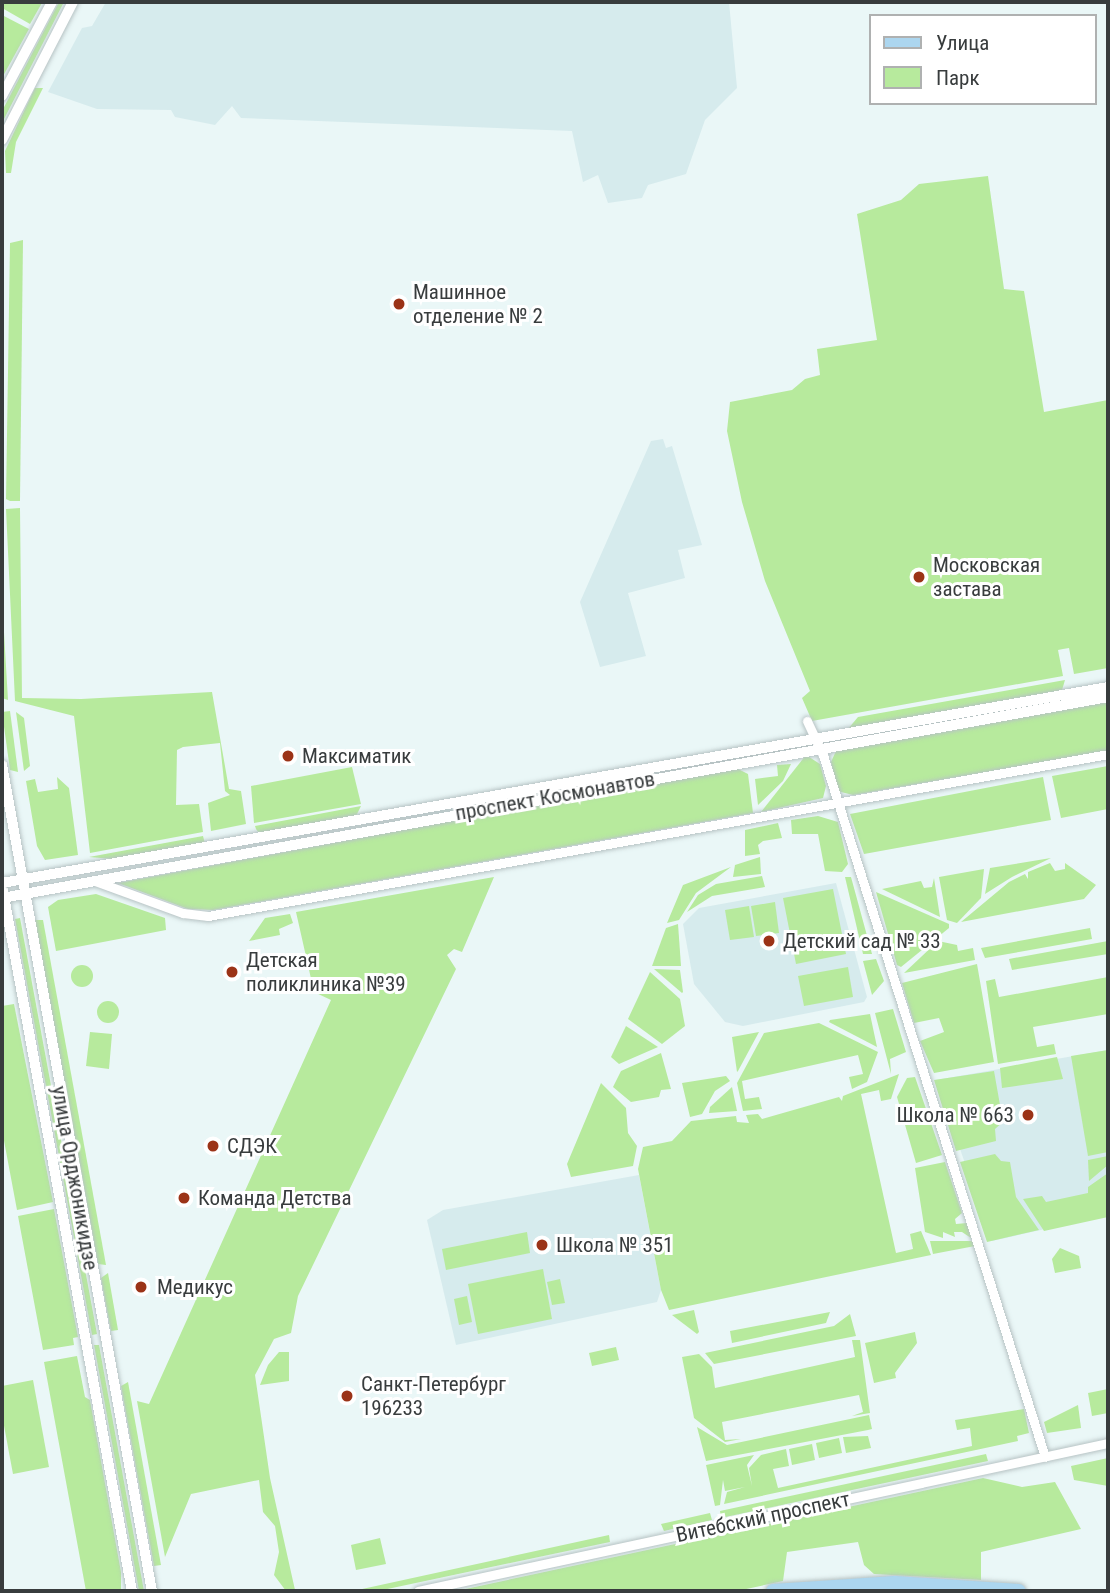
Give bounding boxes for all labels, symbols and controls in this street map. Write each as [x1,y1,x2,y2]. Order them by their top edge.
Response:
legend [869,14,1096,105]
text: Улица [936,31,989,55]
text: Парк [936,66,980,90]
place label: Машинное отделение № 2 [413,279,543,329]
marker: Машинное отделение № 2 [391,296,407,312]
place label: Московская застава [933,552,1040,602]
marker: Московская застава [911,569,927,585]
place label: Максиматик [302,743,411,769]
marker: Максиматик [280,748,296,764]
street label: проспект Космонавтов [453,766,657,826]
place label: Детский сад № 33 [783,928,941,954]
marker: Детский сад № 33 [761,933,777,949]
place label: Детская поликлиника №39 [246,947,406,997]
marker: Детская поликлиника №39 [224,964,240,980]
street label: улица Орджоникидзе [46,1084,104,1272]
place label: Школа № 663 [897,1102,1014,1128]
marker: Школа № 663 [1020,1107,1036,1123]
place label: СДЭК [227,1133,277,1159]
marker: СДЭК [205,1138,221,1154]
place label: Команда Детства [198,1185,351,1211]
marker: Команда Детства [176,1190,192,1206]
place label: Школа № 351 [556,1232,673,1258]
marker: Школа № 351 [534,1237,550,1253]
place label: Медикус [157,1274,233,1300]
marker: Медикус [131,1277,151,1297]
place label: Санкт-Петербург 196233 [361,1371,506,1421]
marker: Санкт-Петербург 196233 [339,1388,355,1404]
street label: Витебский проспект [674,1486,852,1548]

